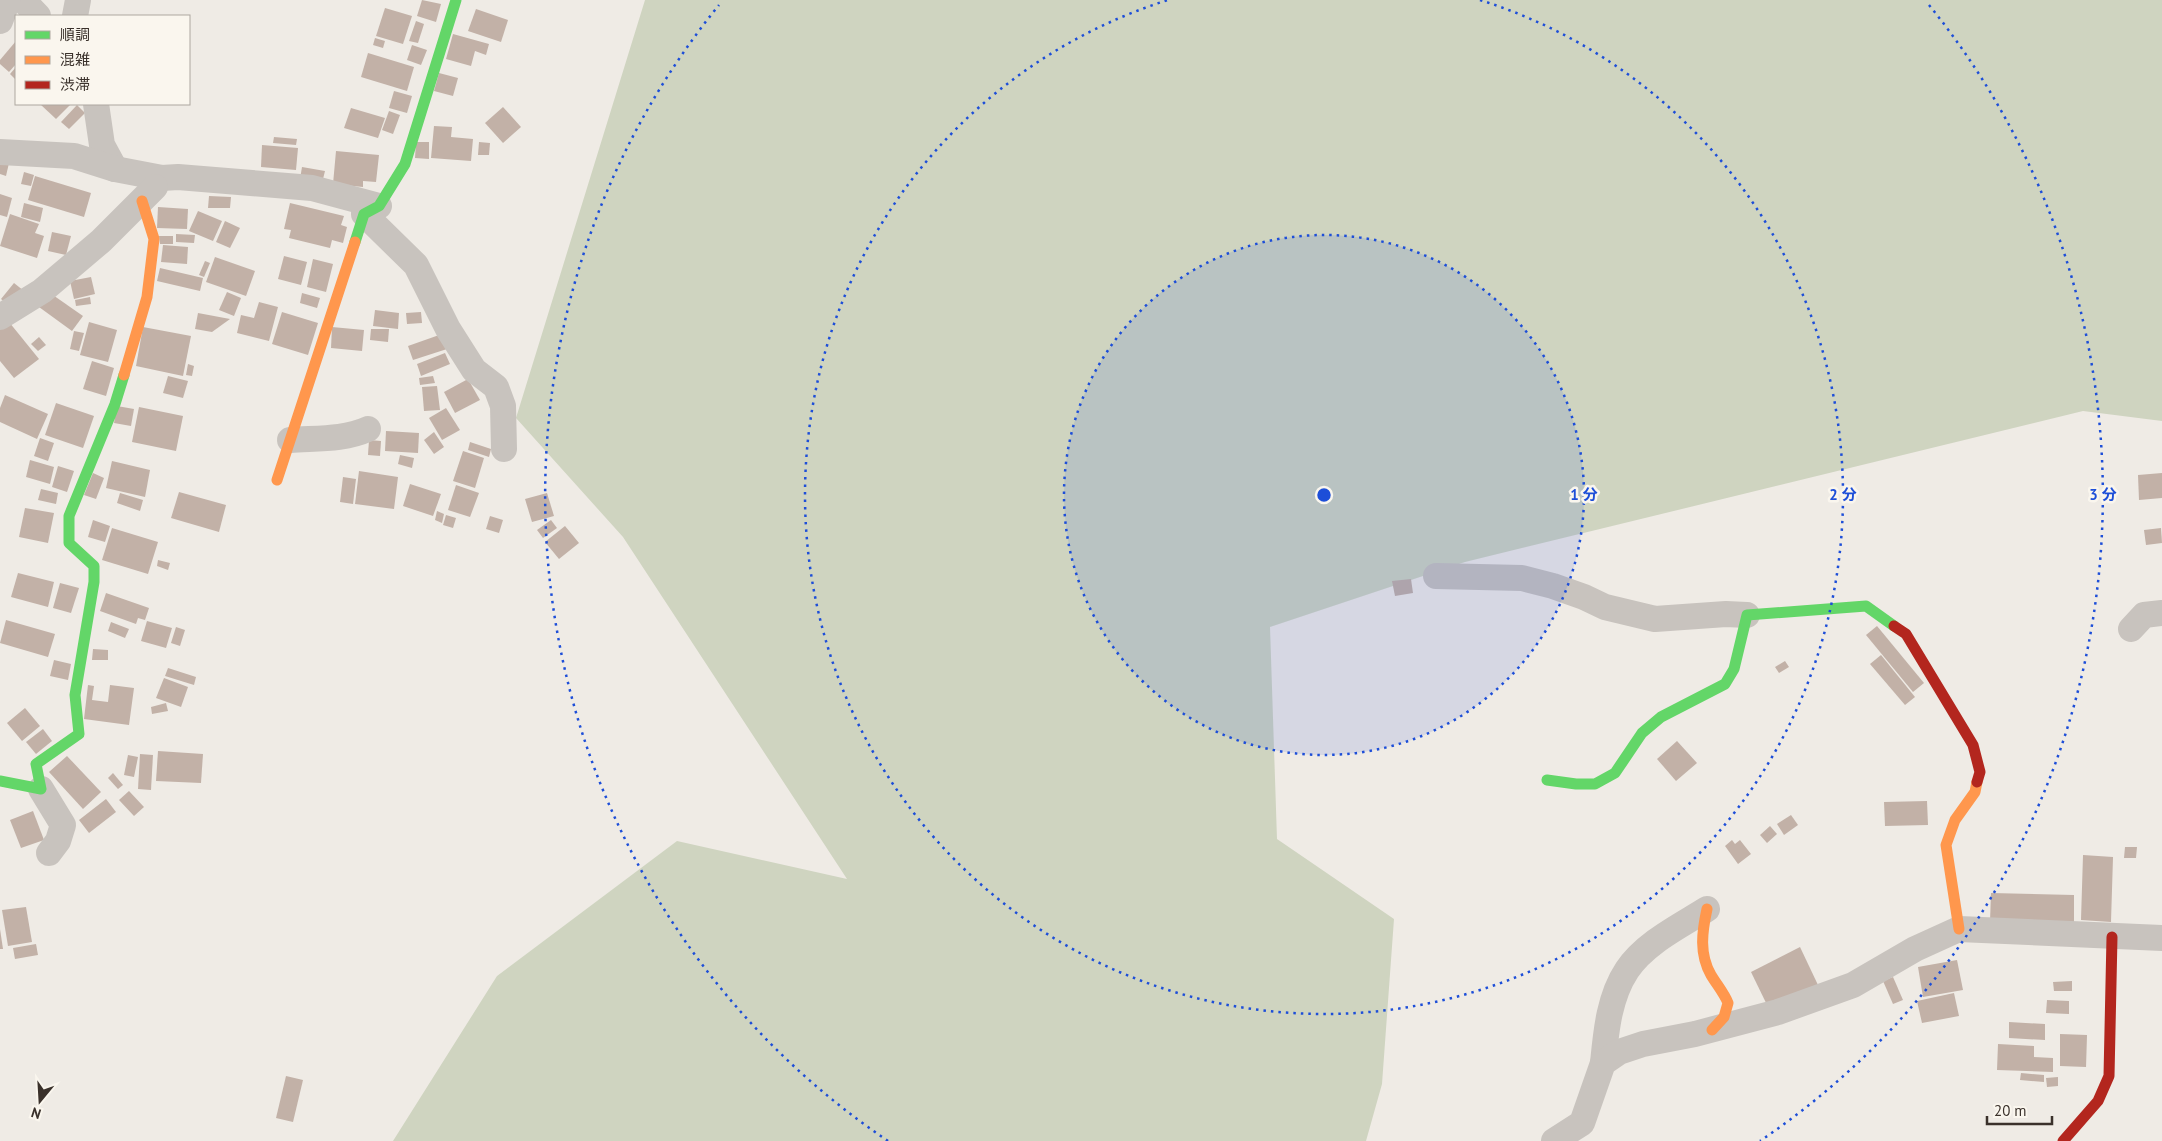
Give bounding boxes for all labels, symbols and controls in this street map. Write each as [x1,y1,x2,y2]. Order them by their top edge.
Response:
legend [15,15,190,105]
text: 順調 [60,25,90,44]
text: 混雑 [60,50,90,69]
text: 渋滞 [60,75,90,94]
text: 1 分 [1570,485,1598,504]
text: 2 分 [1829,485,1857,504]
text: 3 分 [2089,485,2117,504]
centre of rings [1315,486,1333,504]
north arrow [15,1076,65,1126]
scale bar [1987,1094,2052,1126]
text: 20 m [1994,1101,2027,1120]
text: N [29,1103,43,1123]

